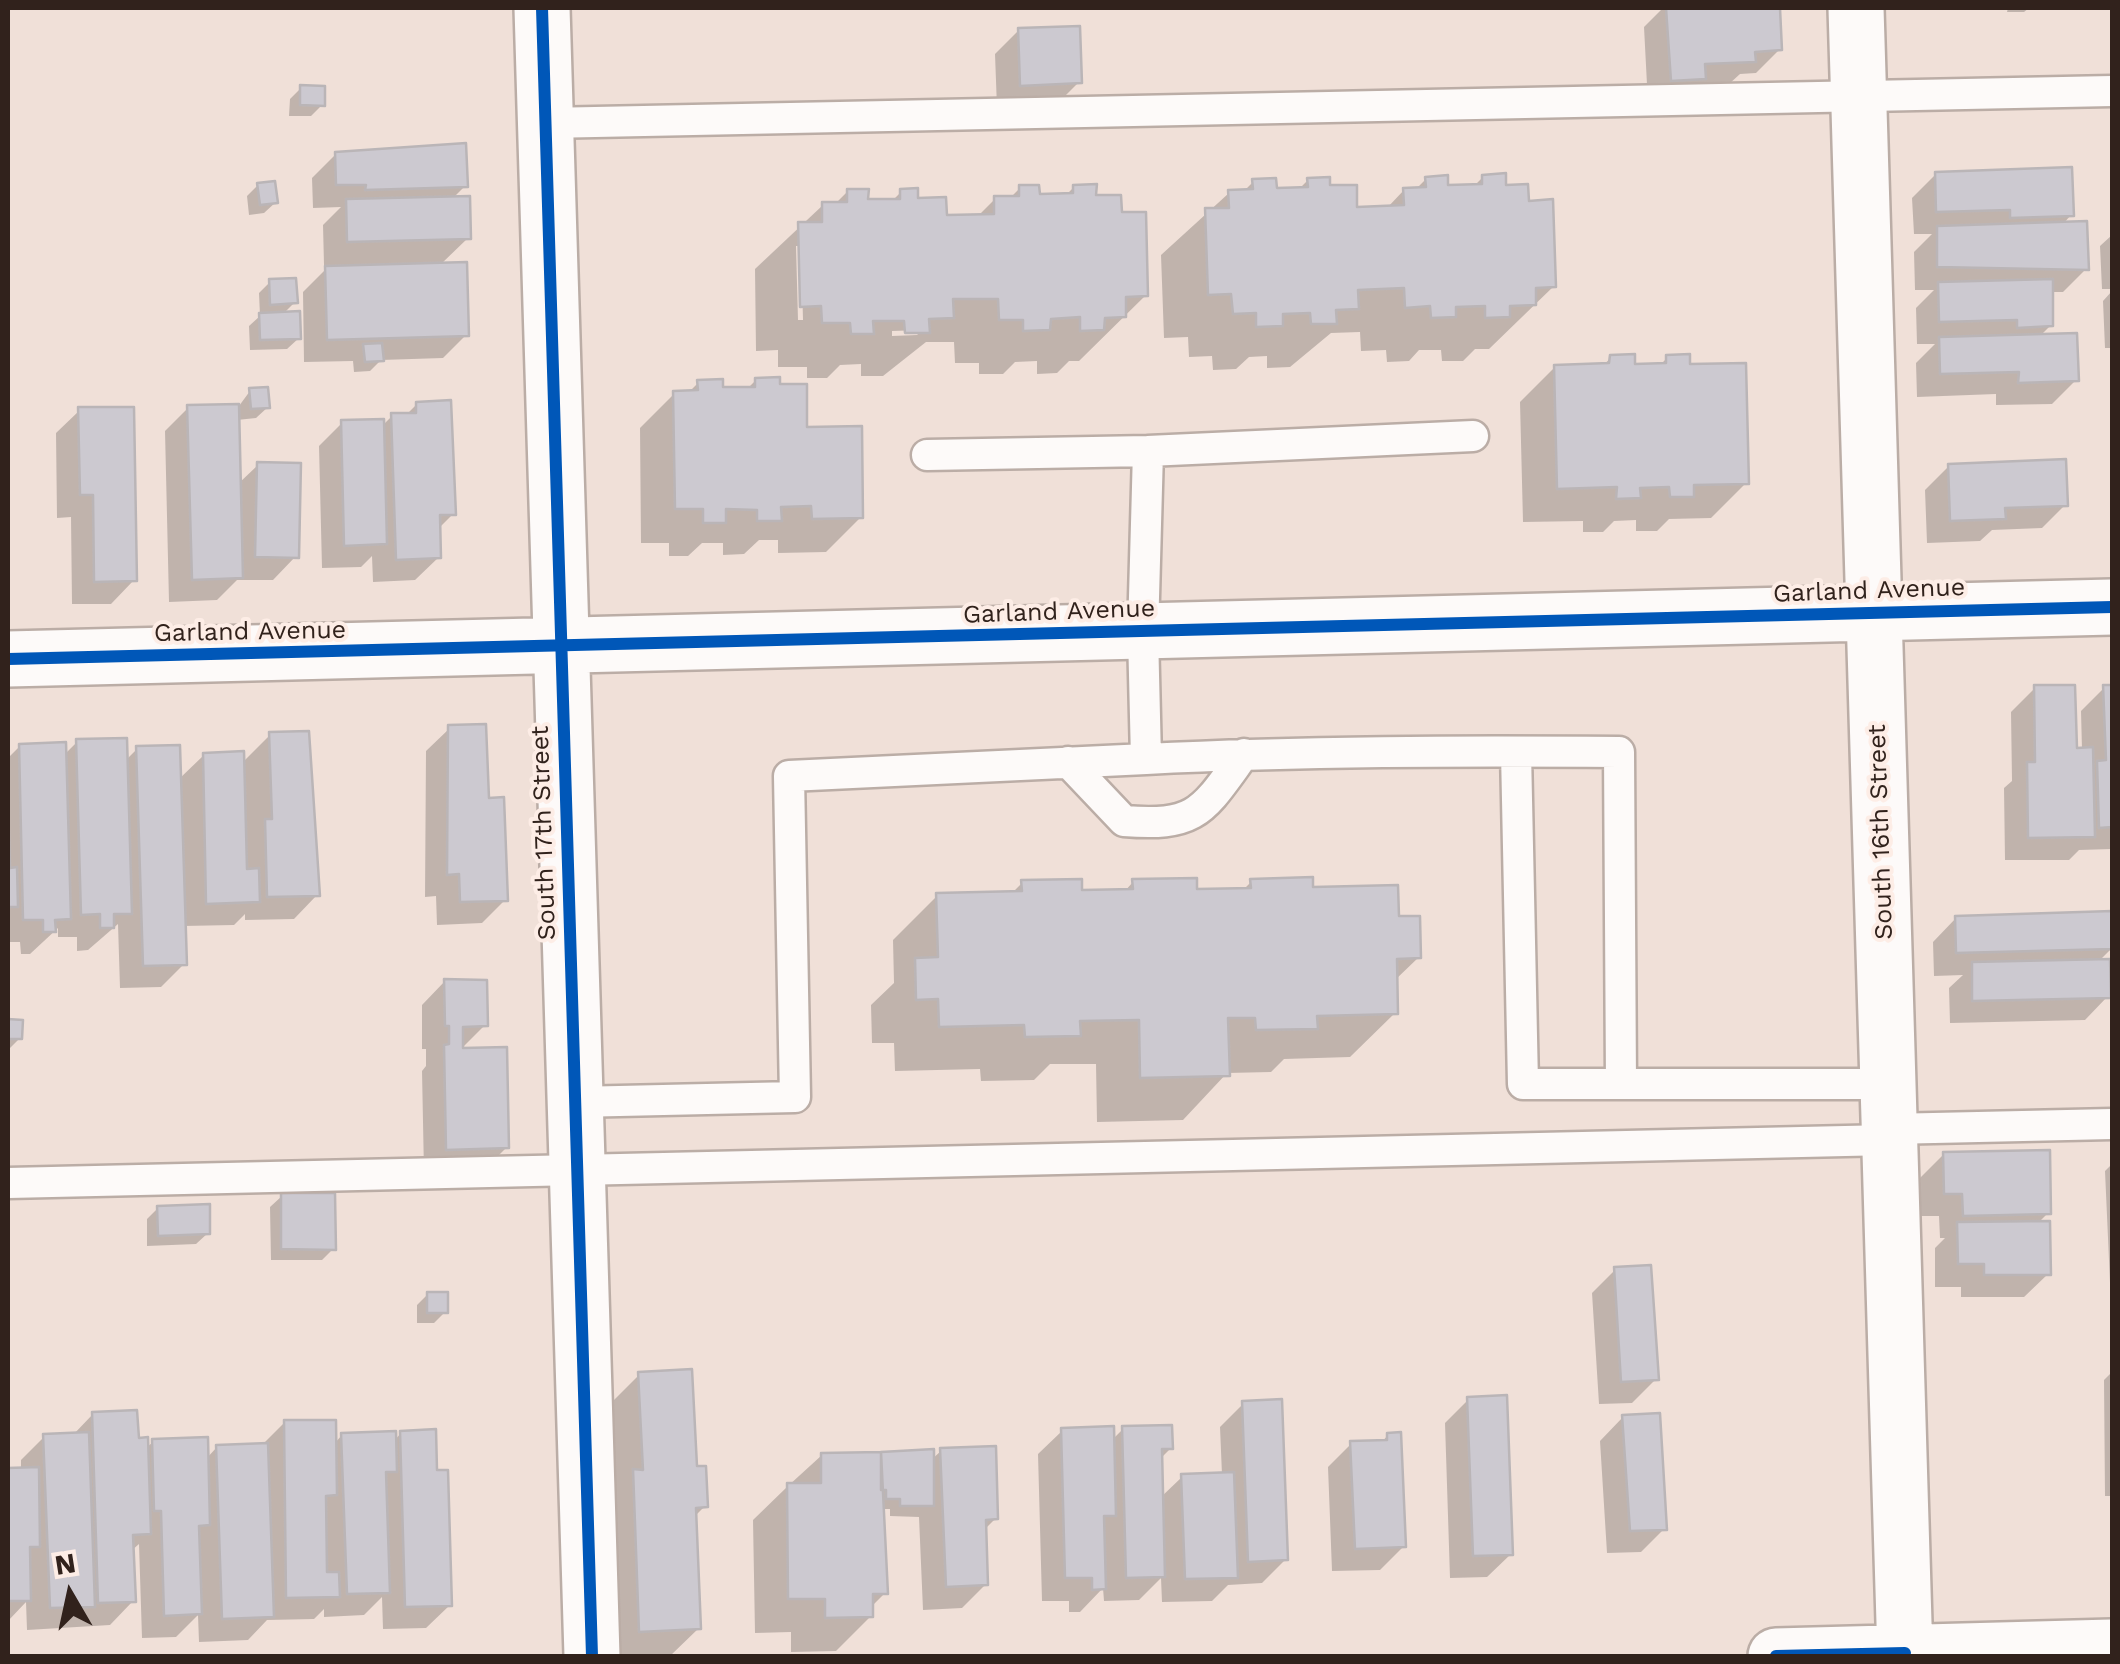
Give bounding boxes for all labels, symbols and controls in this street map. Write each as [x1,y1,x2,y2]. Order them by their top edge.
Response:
street label: Garland Avenue [1772,573,1966,609]
street label: Garland Avenue [962,594,1156,630]
street label: Garland Avenue [154,615,346,649]
street label: South 16th Street [1862,724,1900,940]
street label: South 17th Street [525,725,563,941]
north arrow [20,1544,120,1644]
text: N [52,1546,78,1582]

